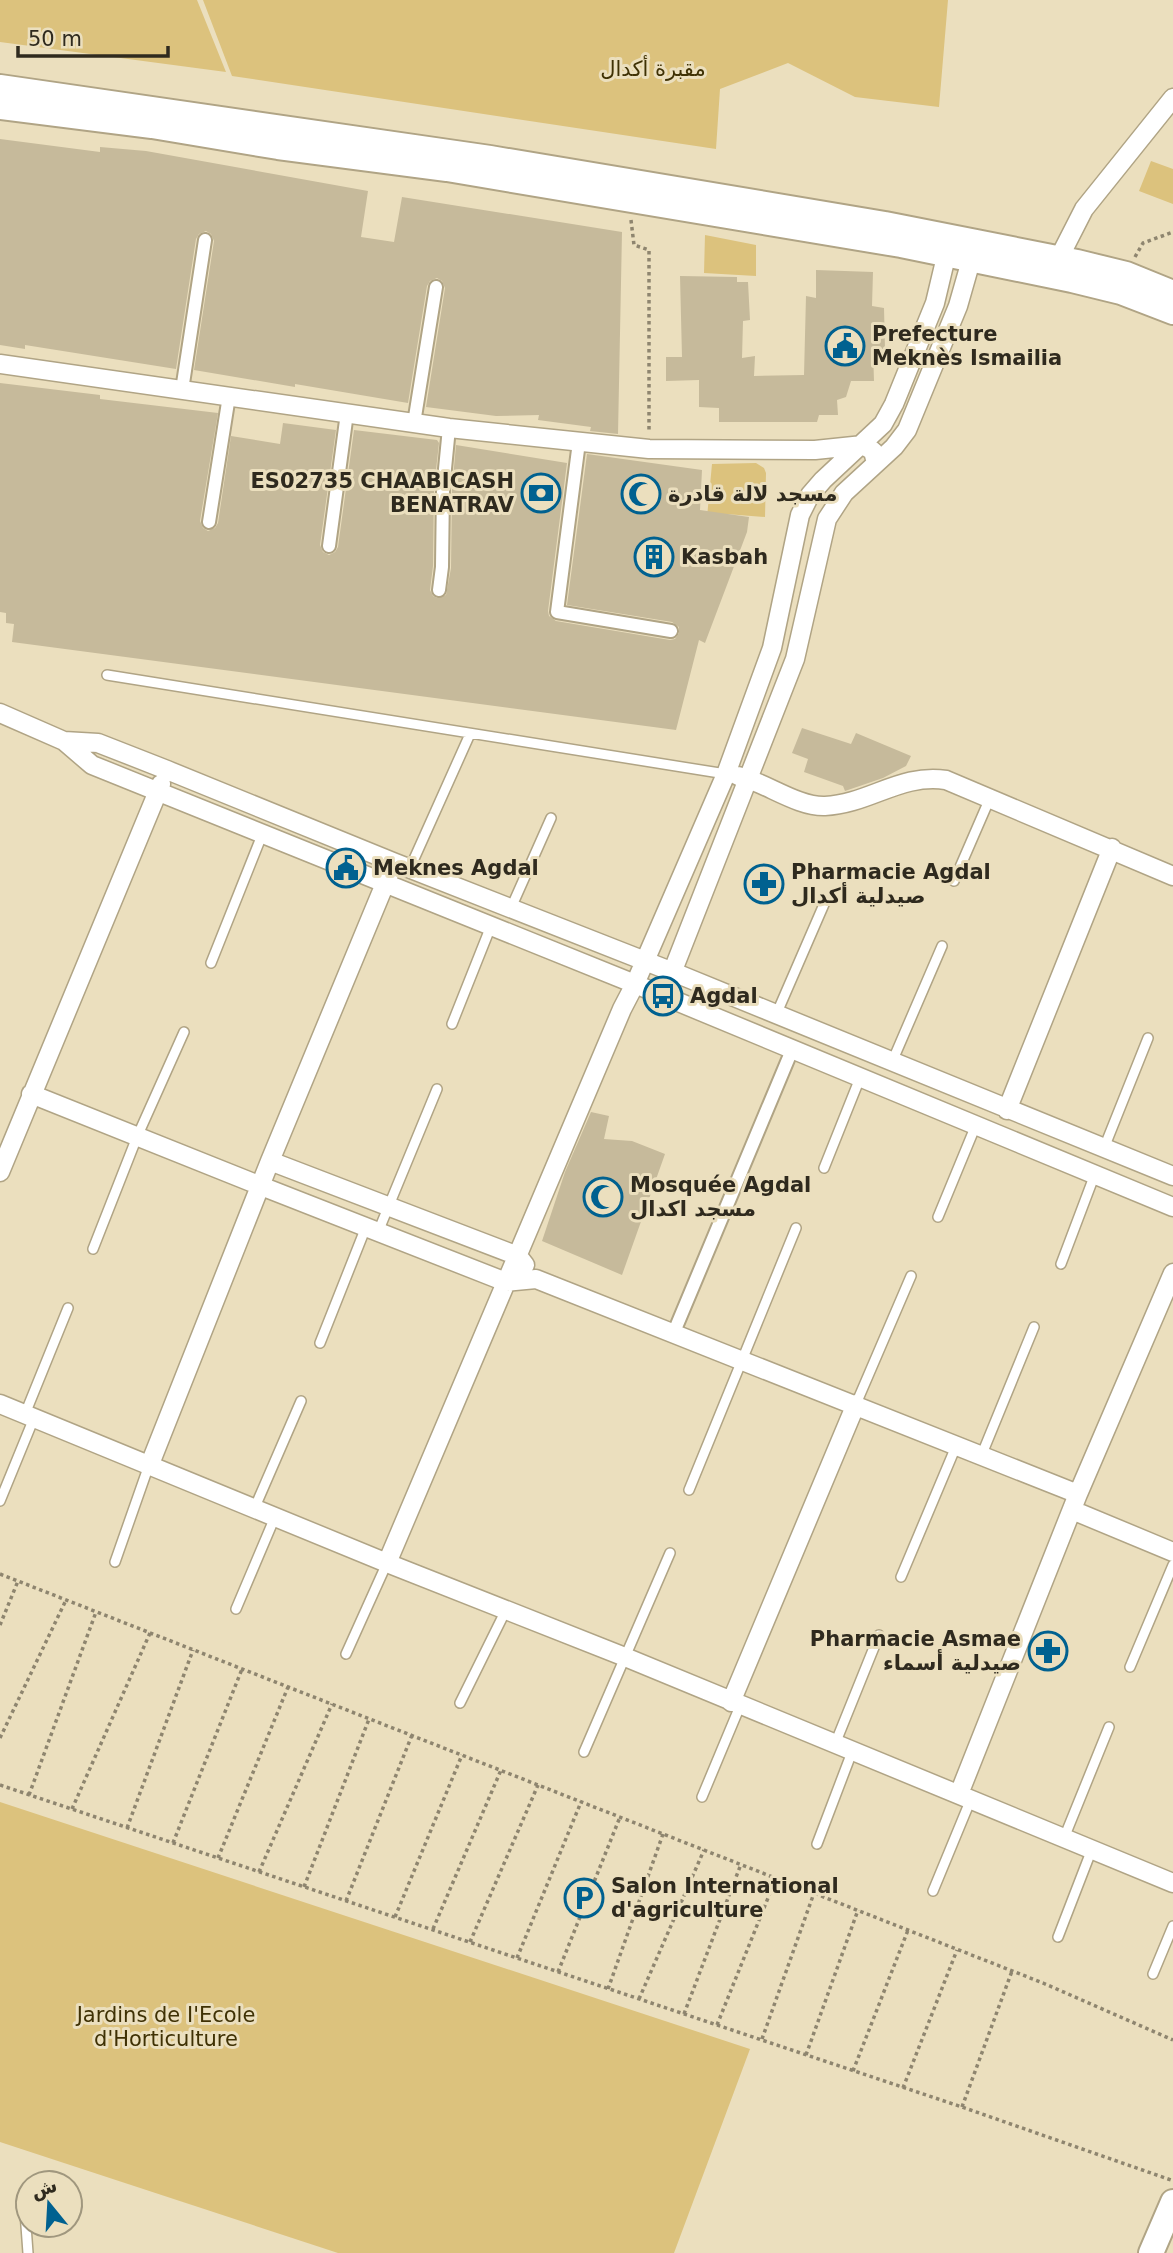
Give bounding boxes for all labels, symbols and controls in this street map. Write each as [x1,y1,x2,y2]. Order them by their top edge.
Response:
scale bar [18,14,168,58]
text: 50 m [28,27,82,51]
park label: مقبرة أكدال [600,55,706,81]
place label: Prefecture Meknès Ismailia [872,322,1062,370]
public building icon: Prefecture Meknès Ismailia [824,325,866,367]
place label: ES02735 CHAABICASH BENATRAV [250,469,515,517]
bank icon: ES02735 CHAABICASH BENATRAV [520,472,562,514]
mosque icon: مسجد لالة قادرة [620,473,662,515]
place label: مسجد لالة قادرة [668,482,837,506]
building icon: Kasbah [633,536,675,578]
place label: Kasbah [681,545,768,569]
public building icon: Meknes Agdal [325,847,367,889]
place label: Meknes Agdal [373,856,539,880]
place label: Pharmacie Agdal صيدلية أكدال [791,860,991,908]
pharmacy icon: Pharmacie Agdal صيدلية أكدال [743,863,785,905]
bus stop icon: Agdal [642,975,684,1017]
place label: Agdal [690,984,758,1008]
place label: Mosquée Agdal مسجد اكدال [630,1173,811,1221]
mosque icon: Mosquée Agdal مسجد اكدال [582,1176,624,1218]
place label: Pharmacie Asmae صيدلية أسماء [810,1627,1021,1675]
pharmacy icon: Pharmacie Asmae صيدلية أسماء [1027,1630,1069,1672]
place label: Salon International d'agriculture [611,1874,839,1922]
parking icon: Salon International d'agriculture [563,1877,605,1919]
park label: Jardins de I'Ecole d'Horticulture [75,2003,255,2051]
north arrow [14,2169,84,2239]
text: ش [28,2173,60,2203]

